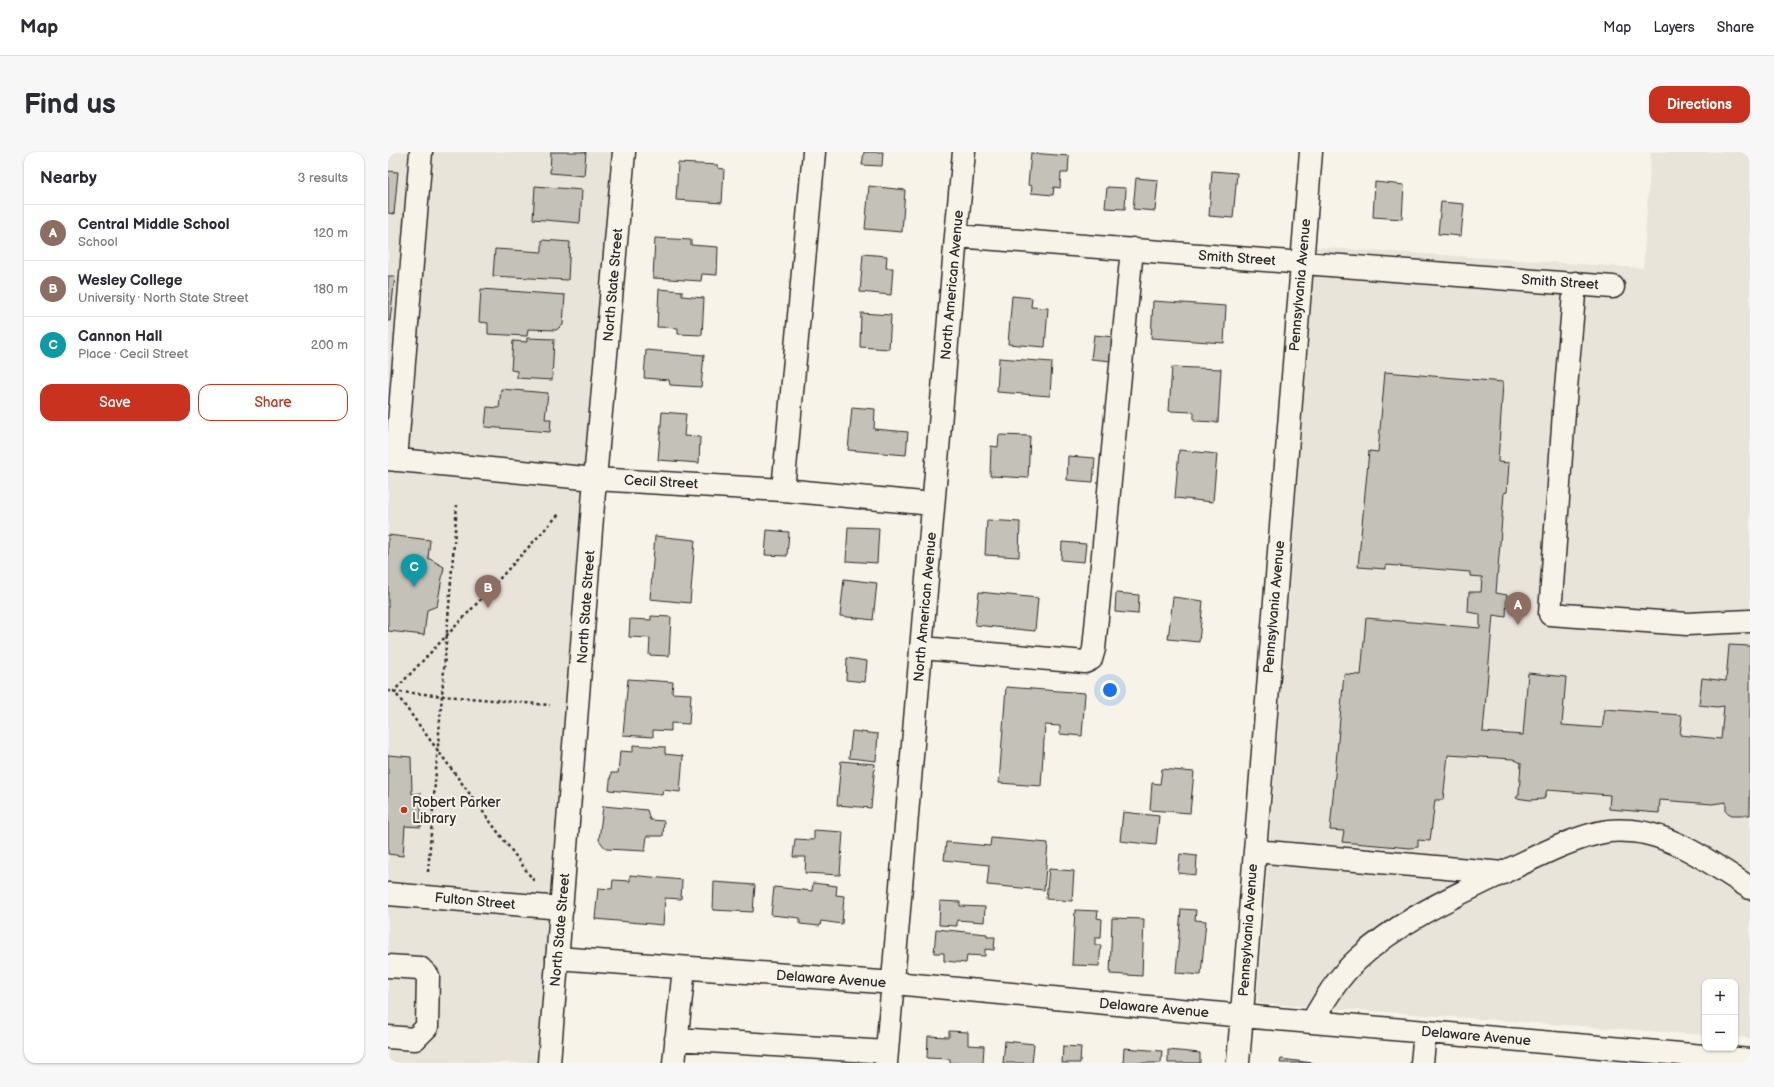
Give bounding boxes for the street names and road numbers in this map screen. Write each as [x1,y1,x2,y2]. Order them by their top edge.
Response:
street label: North American Avenue [937,209,967,361]
street label: Pennsylvania Avenue [1286,218,1314,352]
street label: North State Street [600,227,626,342]
street label: Smith Street [1198,247,1277,269]
street label: Smith Street [1521,271,1600,293]
street label: Cecil Street [624,472,699,492]
street label: North American Avenue [910,531,940,683]
street label: Pennsylvania Avenue [1260,540,1288,674]
street label: North State Street [574,549,598,664]
street label: Pennsylvania Avenue [1235,863,1261,997]
street label: North State Street [547,872,573,987]
street label: Fulton Street [434,889,517,913]
street label: Delaware Avenue [775,967,887,991]
street label: Delaware Avenue [1098,995,1210,1021]
street label: Delaware Avenue [1420,1023,1532,1049]

